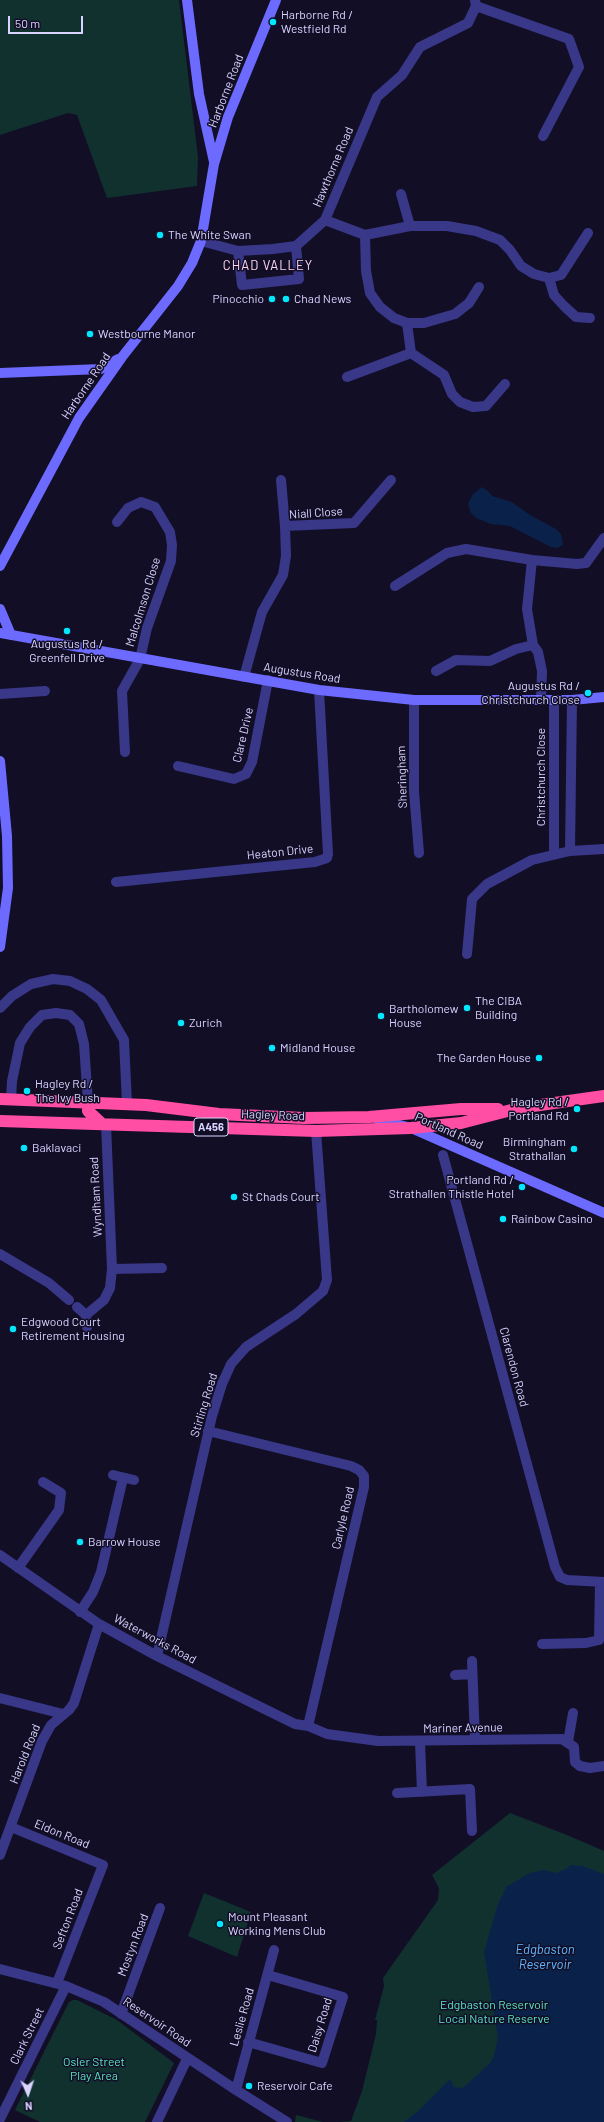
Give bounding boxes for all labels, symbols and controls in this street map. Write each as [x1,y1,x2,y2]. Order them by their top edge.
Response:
scale bar [10,8,85,34]
place label: Harborne Rd / Westfield Rd [281,8,353,36]
text: 50 m [15,16,40,30]
marker: Harborne Rd / Westfield Rd [268,17,278,27]
street label: Harborne Road [205,52,247,130]
street label: Hawthorne Road [310,125,356,209]
place label: The White Swan [168,228,251,242]
marker: The White Swan [155,230,165,240]
district label: CHAD VALLEY [223,258,313,274]
place label: Pinocchio [212,292,264,306]
place label: Chad News [294,292,351,306]
marker: Pinocchio [267,294,277,304]
marker: Chad News [281,294,291,304]
place label: Westbourne Manor [98,327,195,341]
marker: Westbourne Manor [85,329,95,339]
street label: Harborne Road [58,350,114,422]
street label: Niall Close [289,504,343,522]
street label: Malcolmson Close [123,556,163,648]
marker: Augustus Rd / Greenfell Drive [62,626,72,636]
place label: Augustus Rd / Greenfell Drive [29,637,105,665]
street label: Augustus Road [262,660,342,686]
place label: Augustus Rd / Christchurch Close [482,679,580,707]
marker: Augustus Rd / Christchurch Close [583,688,593,698]
street label: Clare Drive [230,706,256,764]
street label: Christchurch Close [534,728,548,826]
street label: Sheringham [394,745,410,809]
street label: Heaton Drive [246,841,314,863]
place label: The CIBA Building [475,994,522,1022]
place label: Bartholomew House [389,1002,458,1030]
marker: The CIBA Building [462,1003,472,1013]
marker: Bartholomew House [376,1011,386,1021]
place label: Zurich [189,1016,222,1030]
marker: Zurich [176,1018,186,1028]
place label: Midland House [280,1041,355,1055]
marker: Midland House [267,1043,277,1053]
place label: The Garden House [436,1051,531,1065]
marker: The Garden House [534,1053,544,1063]
place label: Hagley Rd / The Ivy Bush [35,1077,100,1105]
marker: Hagley Rd / The Ivy Bush [22,1086,32,1096]
place label: Hagley Rd / Portland Rd [509,1095,569,1123]
marker: Hagley Rd / Portland Rd [572,1104,582,1114]
street label: Hagley Road [241,1107,305,1123]
street label: Portland Road [413,1110,485,1152]
road number: A456 [194,1118,228,1136]
place label: Birmingham Strathallan [503,1135,566,1163]
place label: Baklavaci [32,1141,81,1155]
marker: Baklavaci [19,1143,29,1153]
marker: Birmingham Strathallan [569,1144,579,1154]
street label: Wyndham Road [87,1157,105,1237]
place label: Portland Rd / Strathallen Thistle Hotel [389,1173,514,1201]
marker: Portland Rd / Strathallen Thistle Hotel [517,1182,527,1192]
place label: St Chads Court [242,1190,320,1204]
marker: St Chads Court [229,1192,239,1202]
place label: Rainbow Casino [511,1212,593,1226]
marker: Rainbow Casino [498,1214,508,1224]
place label: Edgwood Court Retirement Housing [21,1315,125,1343]
marker: Edgwood Court Retirement Housing [8,1324,18,1334]
street label: Clarendon Road [496,1326,532,1408]
street label: Stirling Road [187,1371,221,1439]
street label: Carlyle Road [329,1485,357,1551]
place label: Barrow House [88,1535,161,1549]
marker: Barrow House [75,1537,85,1547]
street label: Waterworks Road [111,1611,199,1667]
street label: Mariner Avenue [423,1720,503,1736]
street label: Harold Road [7,1722,43,1786]
street label: Eldon Road [32,1816,92,1852]
street label: Sefton Road [50,1887,86,1951]
place label: Mount Pleasant Working Mens Club [228,1910,326,1938]
street label: Mostyn Road [114,1912,152,1978]
marker: Mount Pleasant Working Mens Club [215,1919,225,1929]
water label: Edgbaston Reservoir [515,1942,575,1973]
street label: Leslie Road [227,1986,257,2048]
street label: Reservoir Road [120,1994,194,2050]
street label: Daisy Road [305,1996,335,2054]
park label: Edgbaston Reservoir Local Nature Reserve [438,1998,550,2026]
street label: Clark Street [7,2005,47,2067]
park label: Osler Street Play Area [63,2055,125,2083]
north arrow [8,2074,48,2114]
place label: Reservoir Cafe [257,2079,333,2093]
marker: Reservoir Cafe [244,2081,254,2091]
text: N [25,2100,33,2113]

